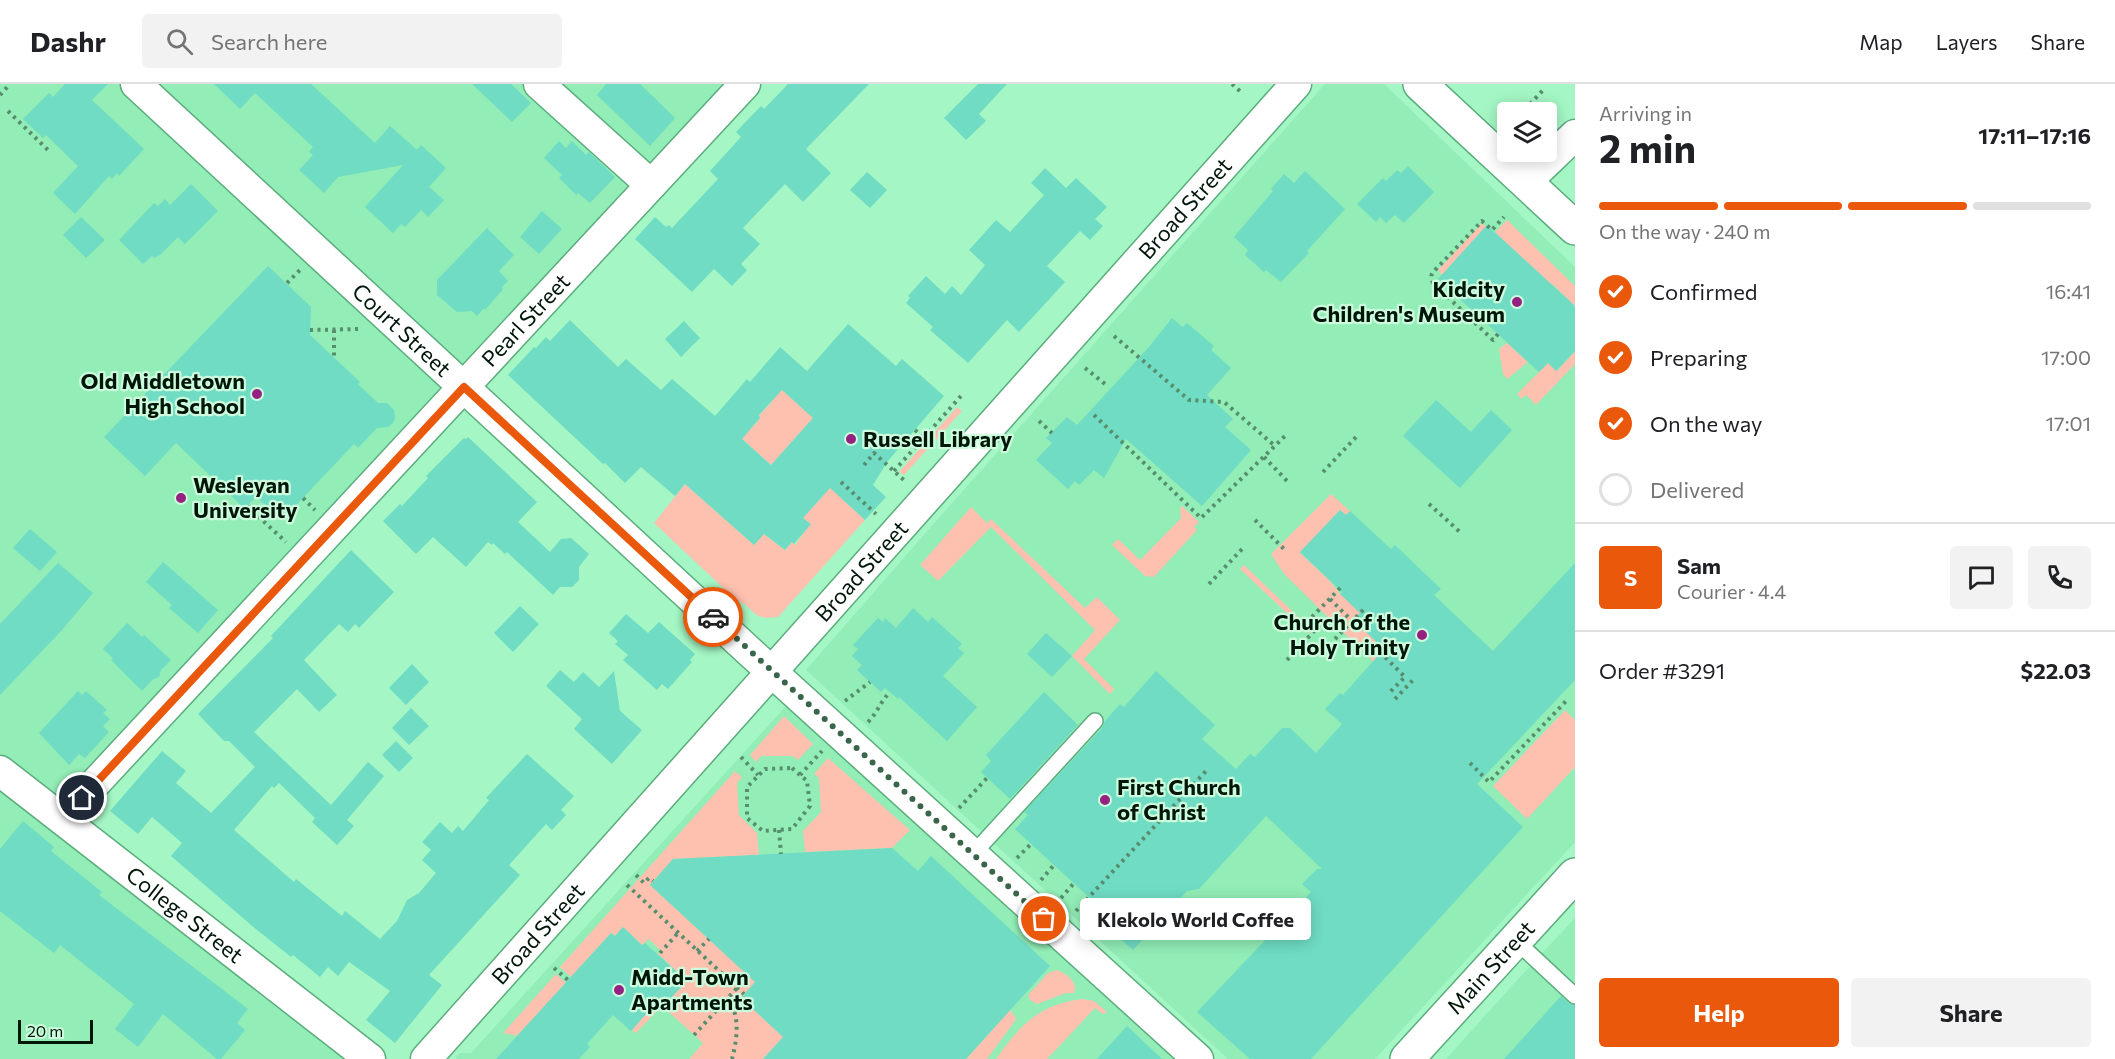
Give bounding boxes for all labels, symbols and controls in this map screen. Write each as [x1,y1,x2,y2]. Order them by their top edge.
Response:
search box [142,14,562,68]
text: Dashr [30,24,106,58]
icon: search [163,25,196,58]
text: Search here [211,28,327,55]
text: Map [1859,29,1903,54]
text: Layers [1936,29,1998,54]
text: Share [2031,29,2085,54]
text: Arriving in [1599,101,1692,125]
map controls [1497,102,1557,162]
button: layers [1497,102,1557,162]
text: 17:11–17:16 [1978,122,2091,149]
text: 2 min [1599,123,1696,171]
street label: Broad Street [1132,152,1237,264]
text: On the way · 240 m [1599,219,1771,243]
street label: Pearl Street [475,268,575,372]
place label: Kidcity Children's Museum [1313,275,1505,327]
icon: check [1599,275,1632,308]
street label: Court Street [347,277,457,382]
text: Confirmed [1650,278,1757,305]
text: 16:41 [2046,279,2091,303]
marker: Kidcity Children's Museum [1510,295,1524,309]
icon: check [1599,341,1632,374]
text: Preparing [1650,344,1747,371]
text: 17:00 [2041,345,2091,369]
place label: Old Middletown High School [81,367,245,419]
marker: Old Middletown High School [250,387,264,401]
icon: check [1599,407,1632,440]
text: On the way [1650,410,1762,437]
text: 17:01 [2046,411,2091,435]
place label: Russell Library [863,425,1012,452]
marker: Russell Library [844,432,858,446]
place label: Wesleyan University [193,471,297,523]
text: Delivered [1650,476,1744,503]
marker: Wesleyan University [174,491,188,505]
street label: Broad Street [809,515,913,627]
button: chat [1950,546,2013,609]
button: phone [2028,546,2091,609]
text: Sam [1677,552,1721,579]
text: S [1624,564,1637,591]
text: Courier · 4.4 [1677,579,1786,603]
courier [683,587,743,647]
icon: car [697,601,730,634]
place label: Church of the Holy Trinity [1273,608,1410,660]
marker: Church of the Holy Trinity [1415,628,1429,642]
text: Order #3291 [1599,657,1725,684]
text: $22.03 [2021,657,2091,684]
pin [56,772,107,823]
place label: First Church of Christ [1117,773,1241,825]
icon: home [65,781,98,814]
marker: First Church of Christ [1098,793,1112,807]
street label: College Street [121,860,249,968]
street label: Broad Street [485,877,590,989]
pin [1018,893,1069,944]
callout: Klekolo World Coffee [1080,898,1311,940]
icon: bag [1027,902,1060,935]
text: Klekolo World Coffee [1097,907,1294,931]
street label: Main Street [1441,915,1540,1019]
place label: Midd-Town Apartments [631,963,753,1015]
button: Help [1599,978,1839,1047]
button: Share [1851,978,2091,1047]
marker: Midd-Town Apartments [612,983,626,997]
scale bar [18,1017,93,1044]
text: 20 m [27,1021,63,1040]

